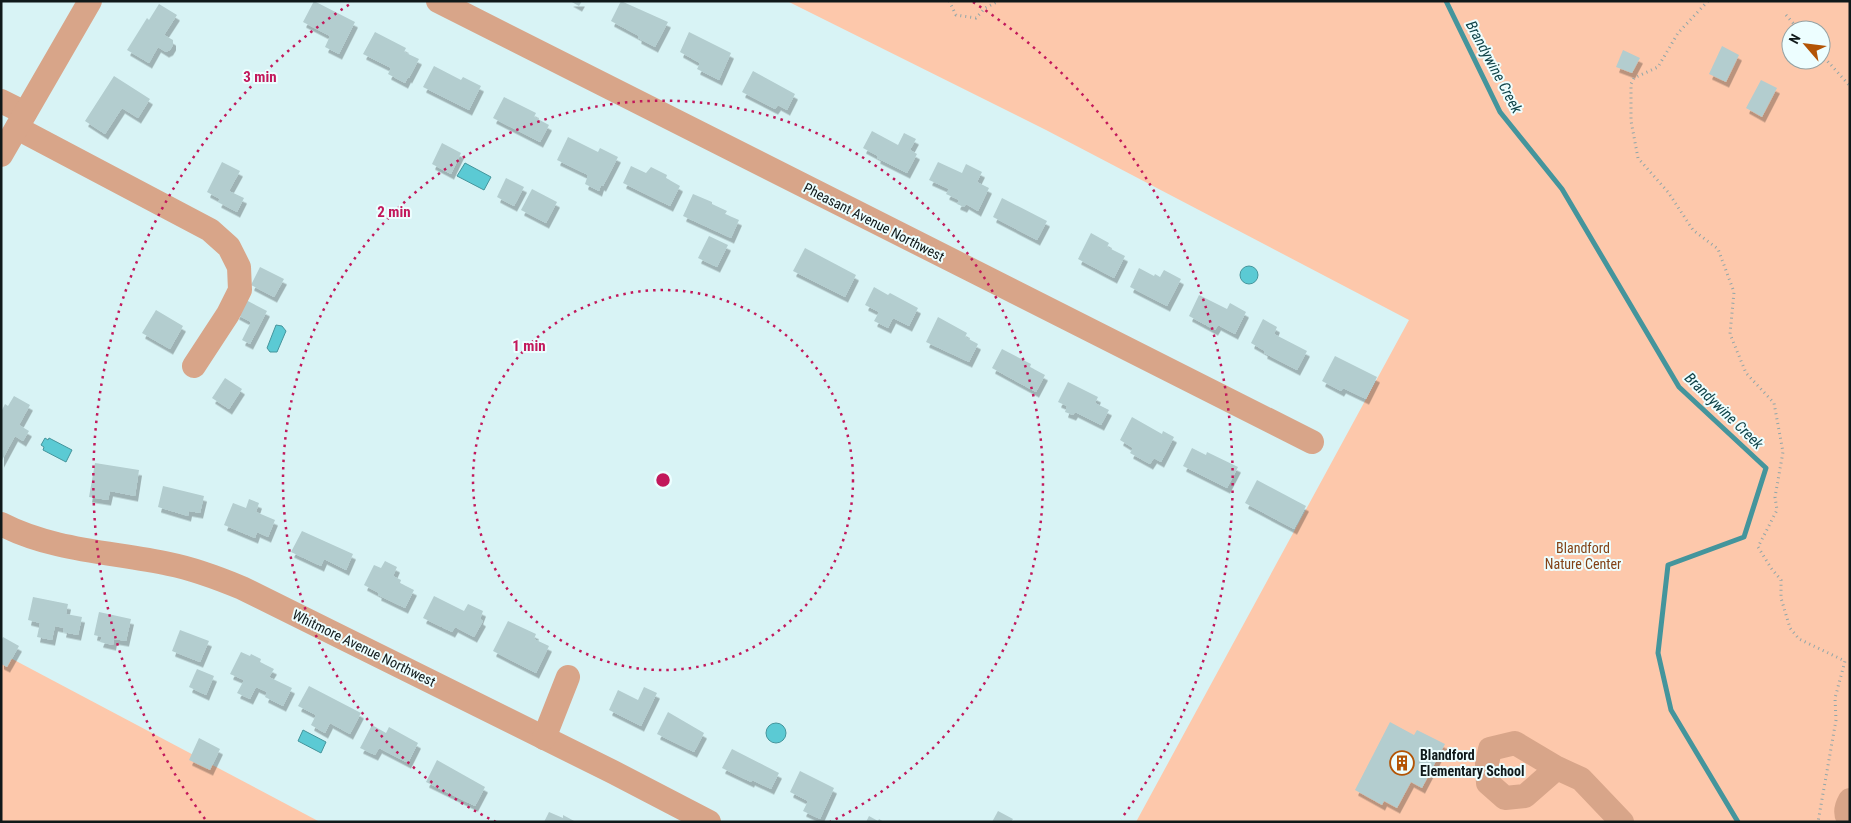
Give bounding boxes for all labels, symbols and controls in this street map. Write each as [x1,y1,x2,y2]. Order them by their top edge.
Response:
water label: Brandywine Creek [1462,18,1526,117]
north arrow [1781,20,1831,70]
text: N [1785,31,1804,46]
text: 3 min [243,68,277,86]
street label: Pheasant Avenue Northwest [801,179,947,265]
text: 2 min [377,203,411,221]
text: 1 min [512,337,546,355]
water label: Brandywine Creek [1681,369,1767,453]
centre of rings [654,471,672,489]
park label: Blandford Nature Center [1545,540,1621,572]
street label: Whitmore Avenue Northwest [290,606,438,690]
place label: Blandford Elementary School [1420,747,1525,779]
building icon: Blandford Elementary School [1389,750,1415,776]

